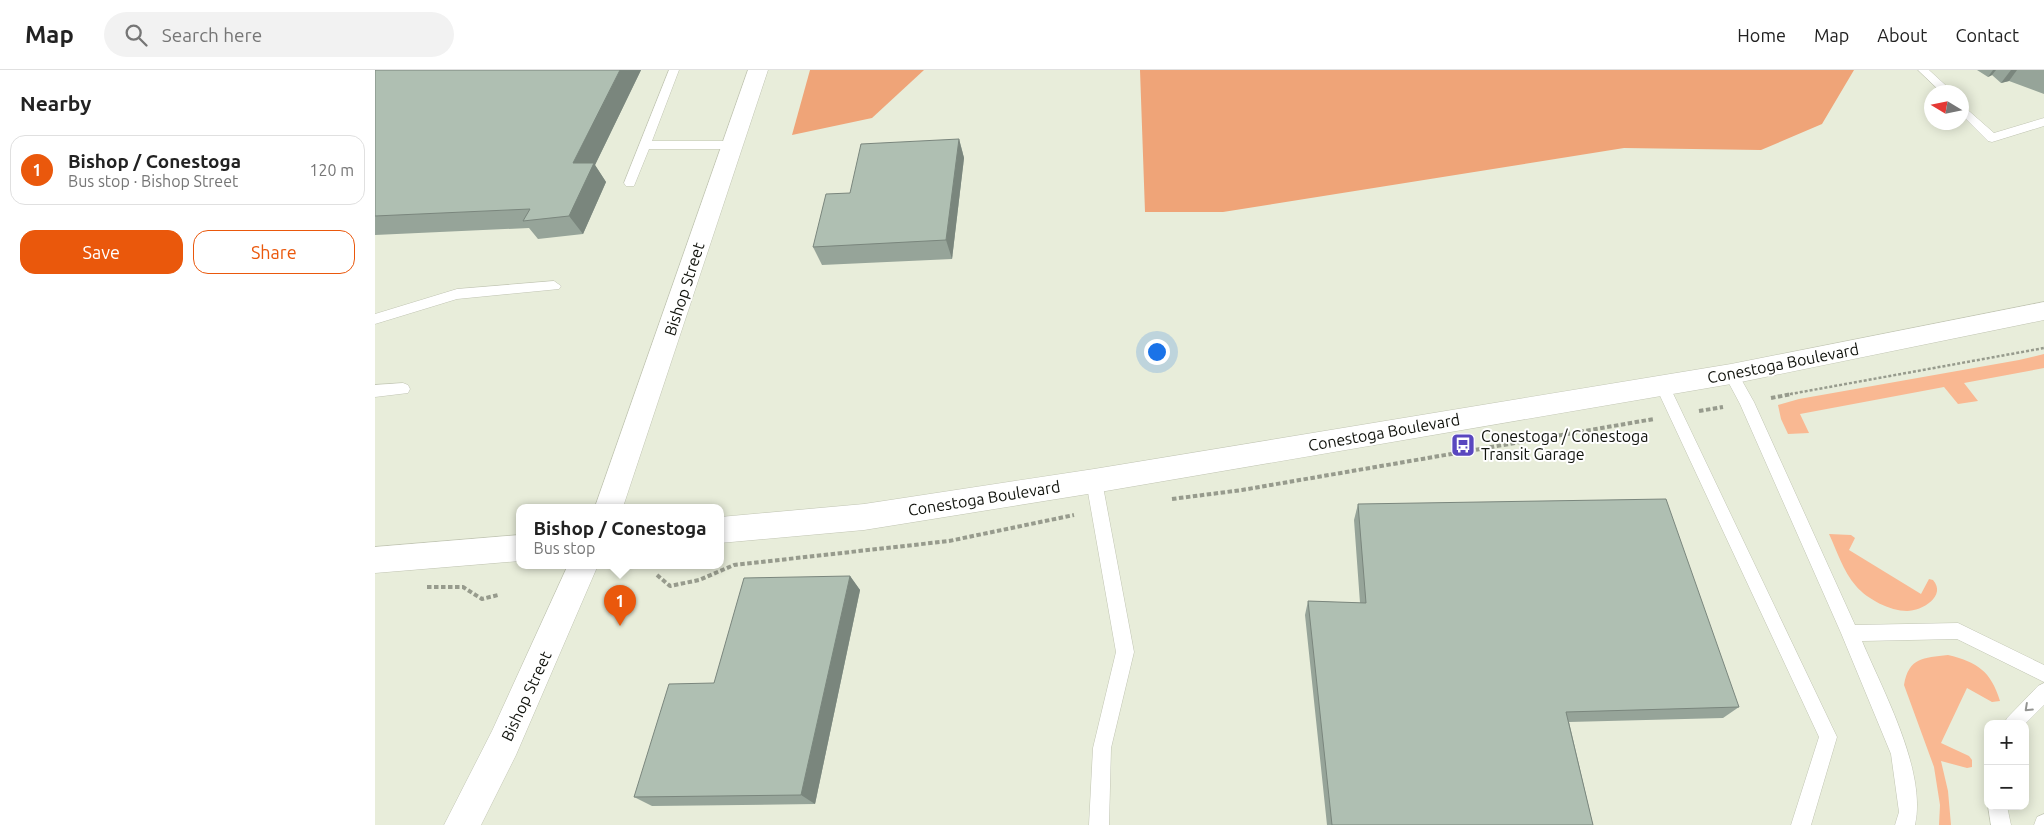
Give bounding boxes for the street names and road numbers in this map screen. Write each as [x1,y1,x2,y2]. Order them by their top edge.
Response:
street label: Bishop Street [660,239,708,338]
street label: Conestoga Boulevard [1706,339,1860,387]
street label: Conestoga Boulevard [1307,410,1461,454]
street label: Conestoga Boulevard [907,477,1061,519]
street label: Bishop Street [497,648,555,744]

